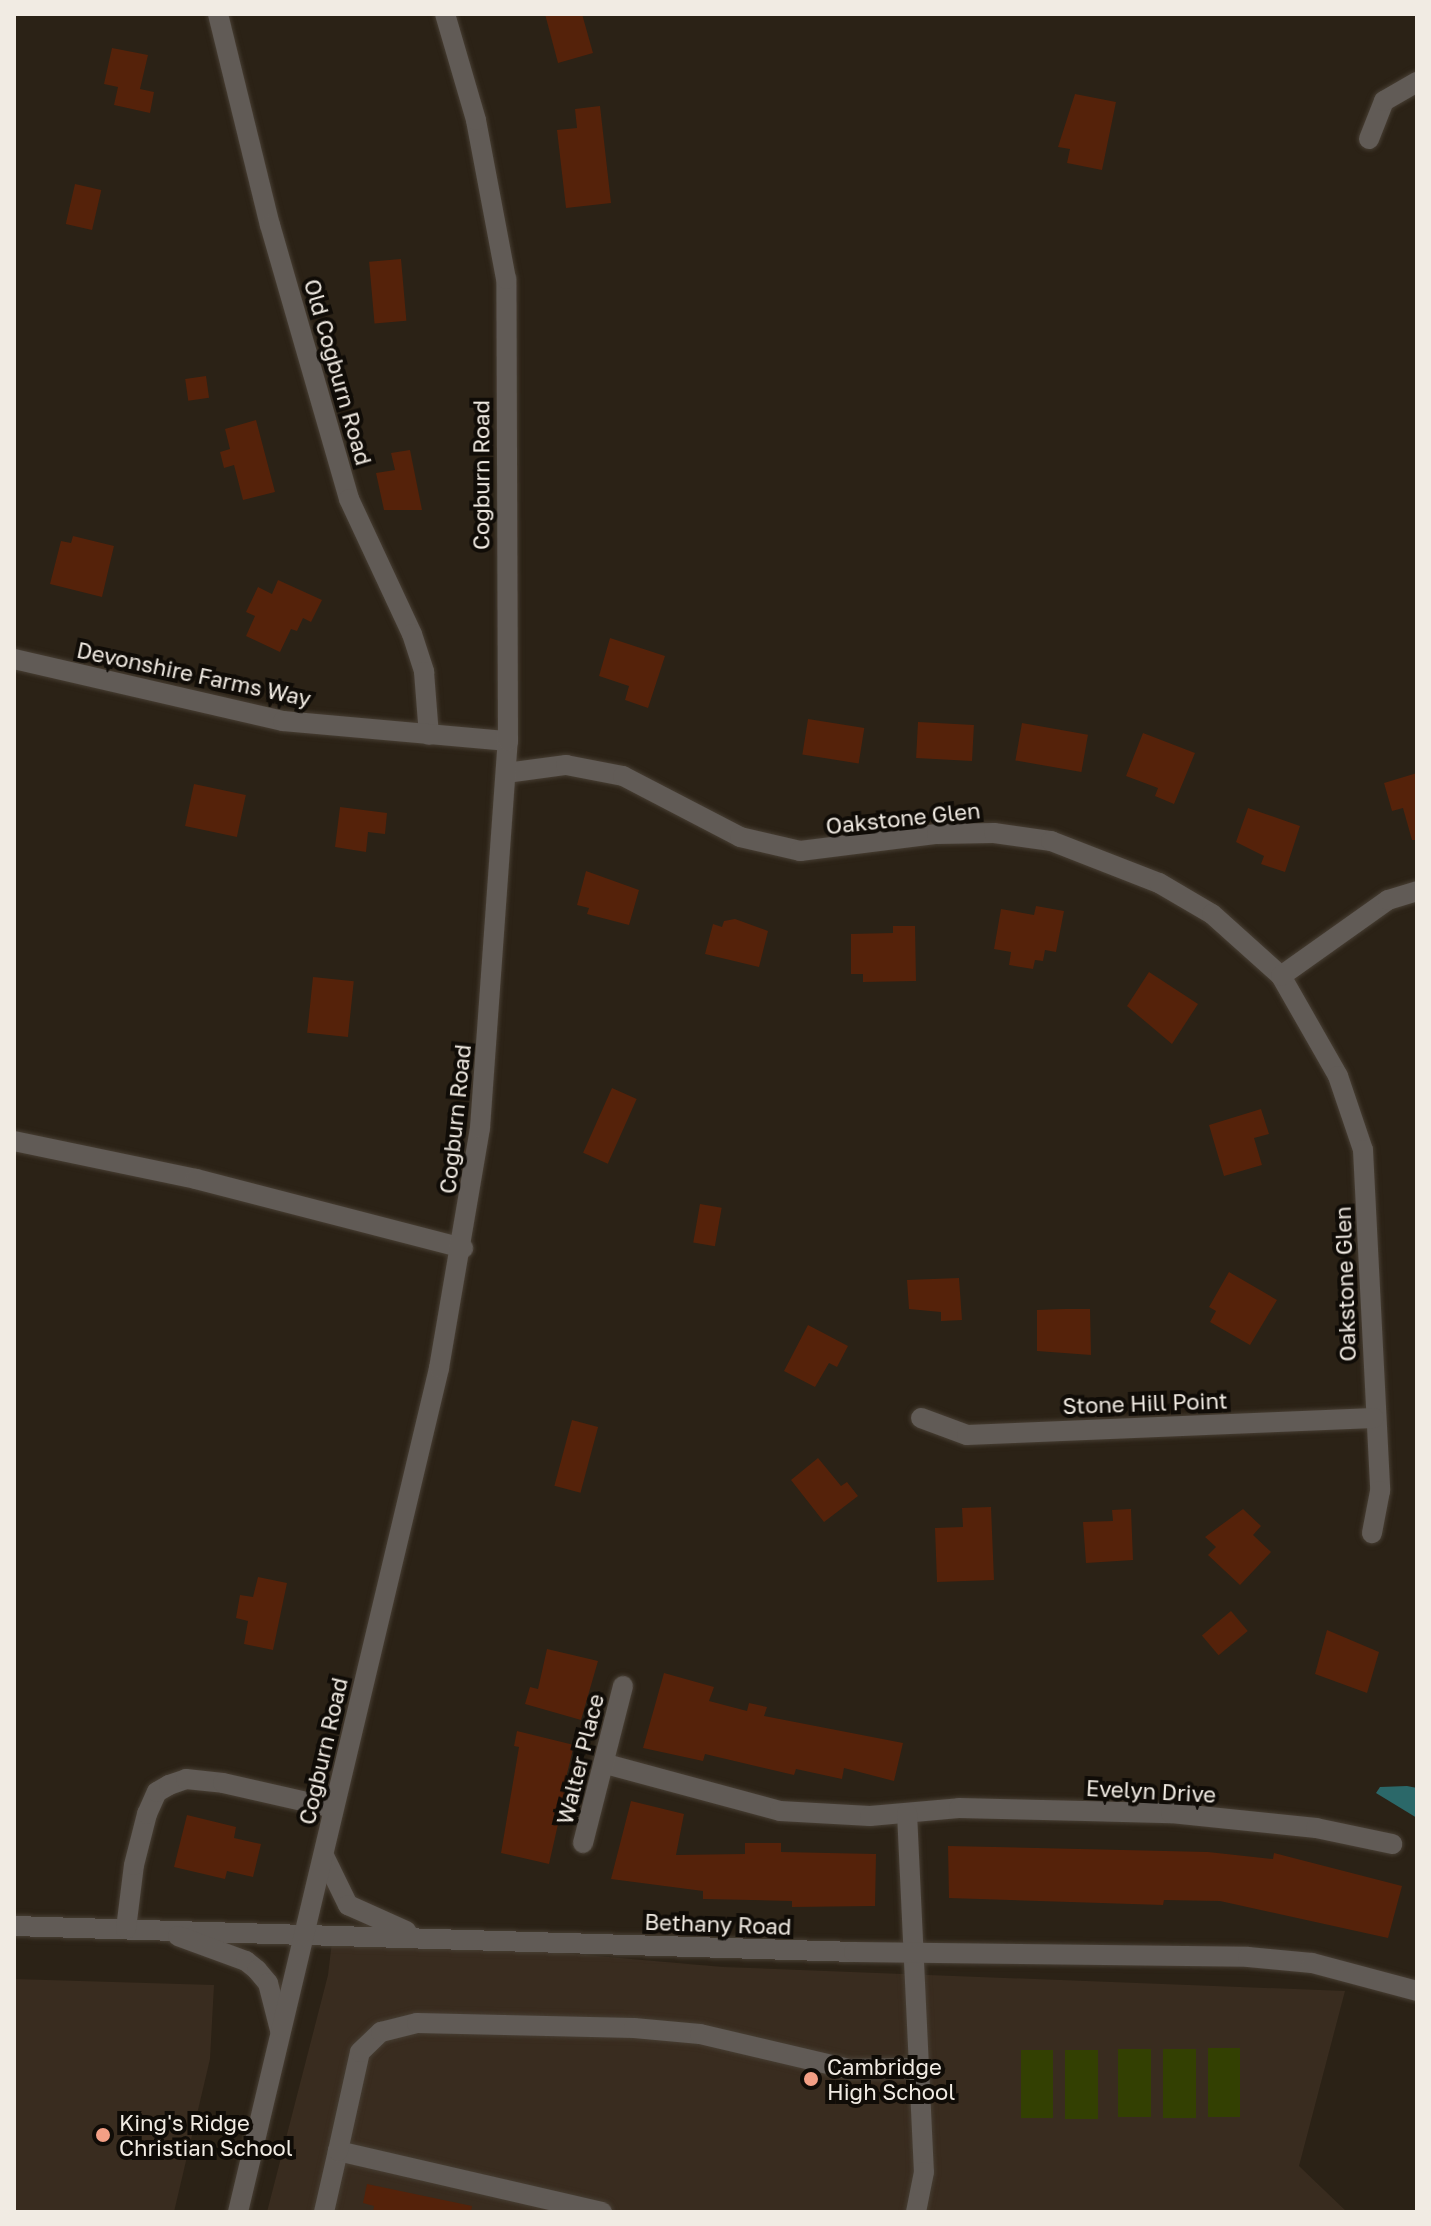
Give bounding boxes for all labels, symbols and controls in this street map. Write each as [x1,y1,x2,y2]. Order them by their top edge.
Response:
street label: Old Cogburn Road [299,276,377,468]
street label: Cogburn Road [468,400,494,550]
street label: Devonshire Farms Way [74,636,314,712]
street label: Oakstone Glen [824,797,982,839]
street label: Cogburn Road [434,1043,476,1195]
street label: Oakstone Glen [1329,1206,1361,1362]
street label: Stone Hill Point [1062,1387,1228,1419]
street label: Cogburn Road [293,1675,353,1827]
street label: Walter Place [551,1691,609,1827]
street label: Evelyn Drive [1085,1774,1217,1808]
street label: Bethany Road [644,1908,792,1940]
place label: Cambridge High School [827,2053,955,2104]
marker: Cambridge High School [802,2070,820,2088]
place label: King's Ridge Christian School [119,2109,293,2160]
marker: King's Ridge Christian School [94,2126,112,2144]

